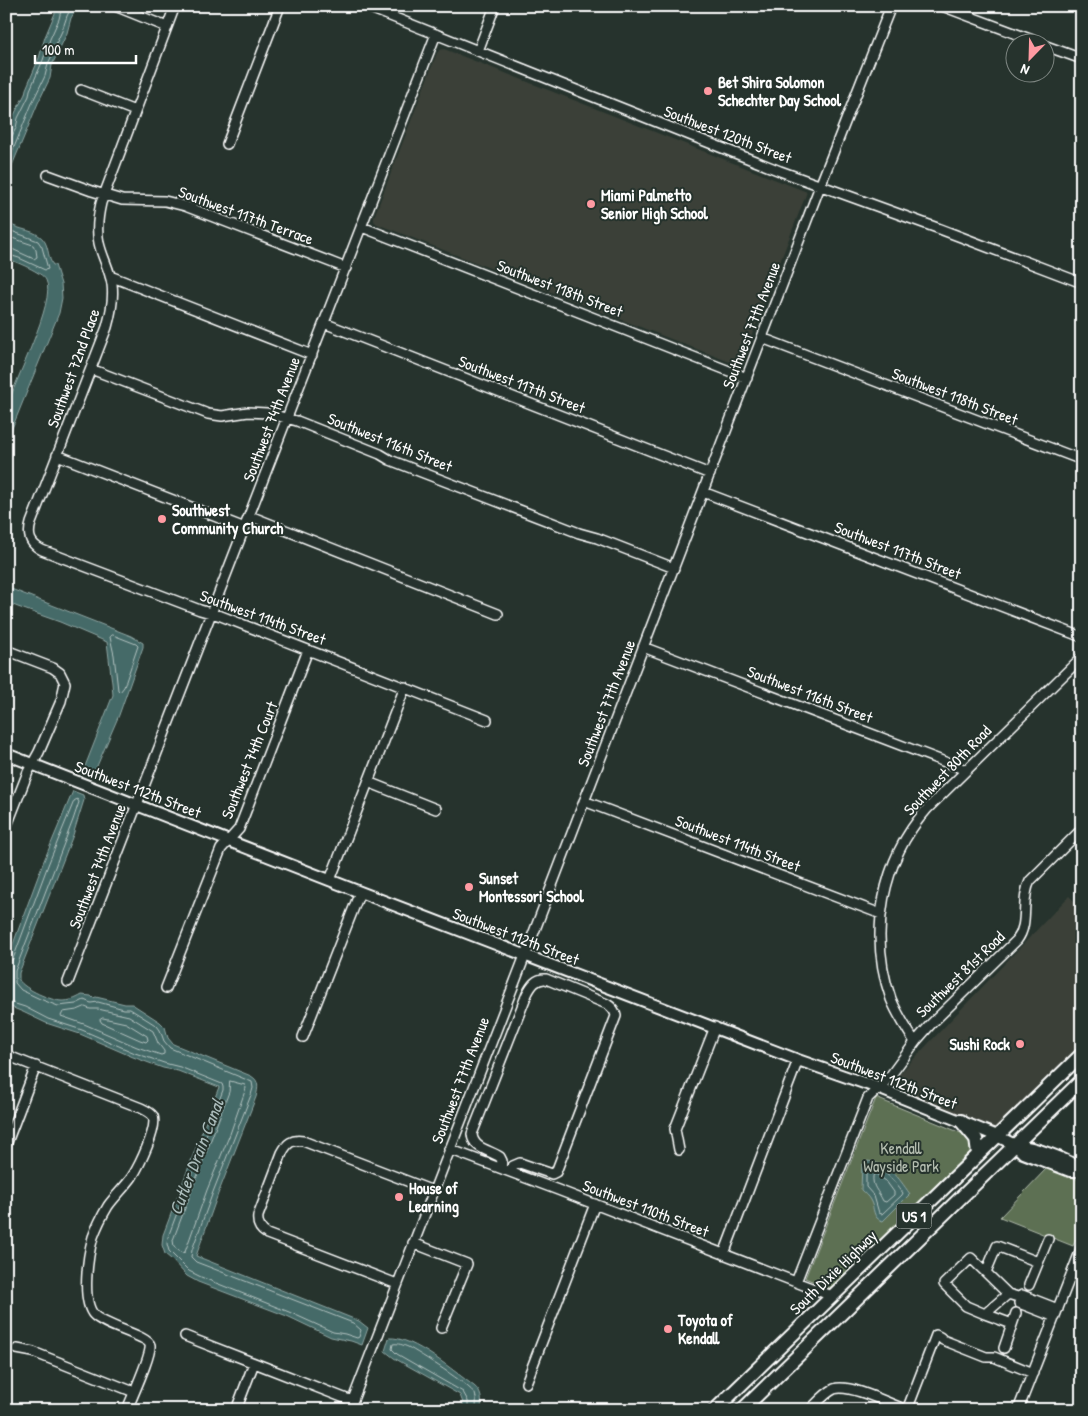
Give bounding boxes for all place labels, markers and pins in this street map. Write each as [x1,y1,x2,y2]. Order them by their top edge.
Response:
place label: Bet Shira Solomon Schechter Day School [718,71,842,112]
marker: Bet Shira Solomon Schechter Day School [702,85,714,97]
place label: Miami Palmetto Senior High School [601,184,709,225]
marker: Miami Palmetto Senior High School [585,198,597,210]
place label: Southwest Community Church [172,499,283,540]
marker: Southwest Community Church [156,513,168,525]
place label: Sunset Montessori School [479,867,584,907]
marker: Sunset Montessori School [463,881,475,893]
place label: Sushi Rock [950,1033,1010,1055]
marker: Sushi Rock [1014,1038,1026,1050]
place label: House of Learning [409,1177,459,1218]
marker: House of Learning [393,1191,405,1203]
place label: Toyota of Kendall [677,1309,733,1349]
marker: Toyota of Kendall [662,1323,674,1335]

